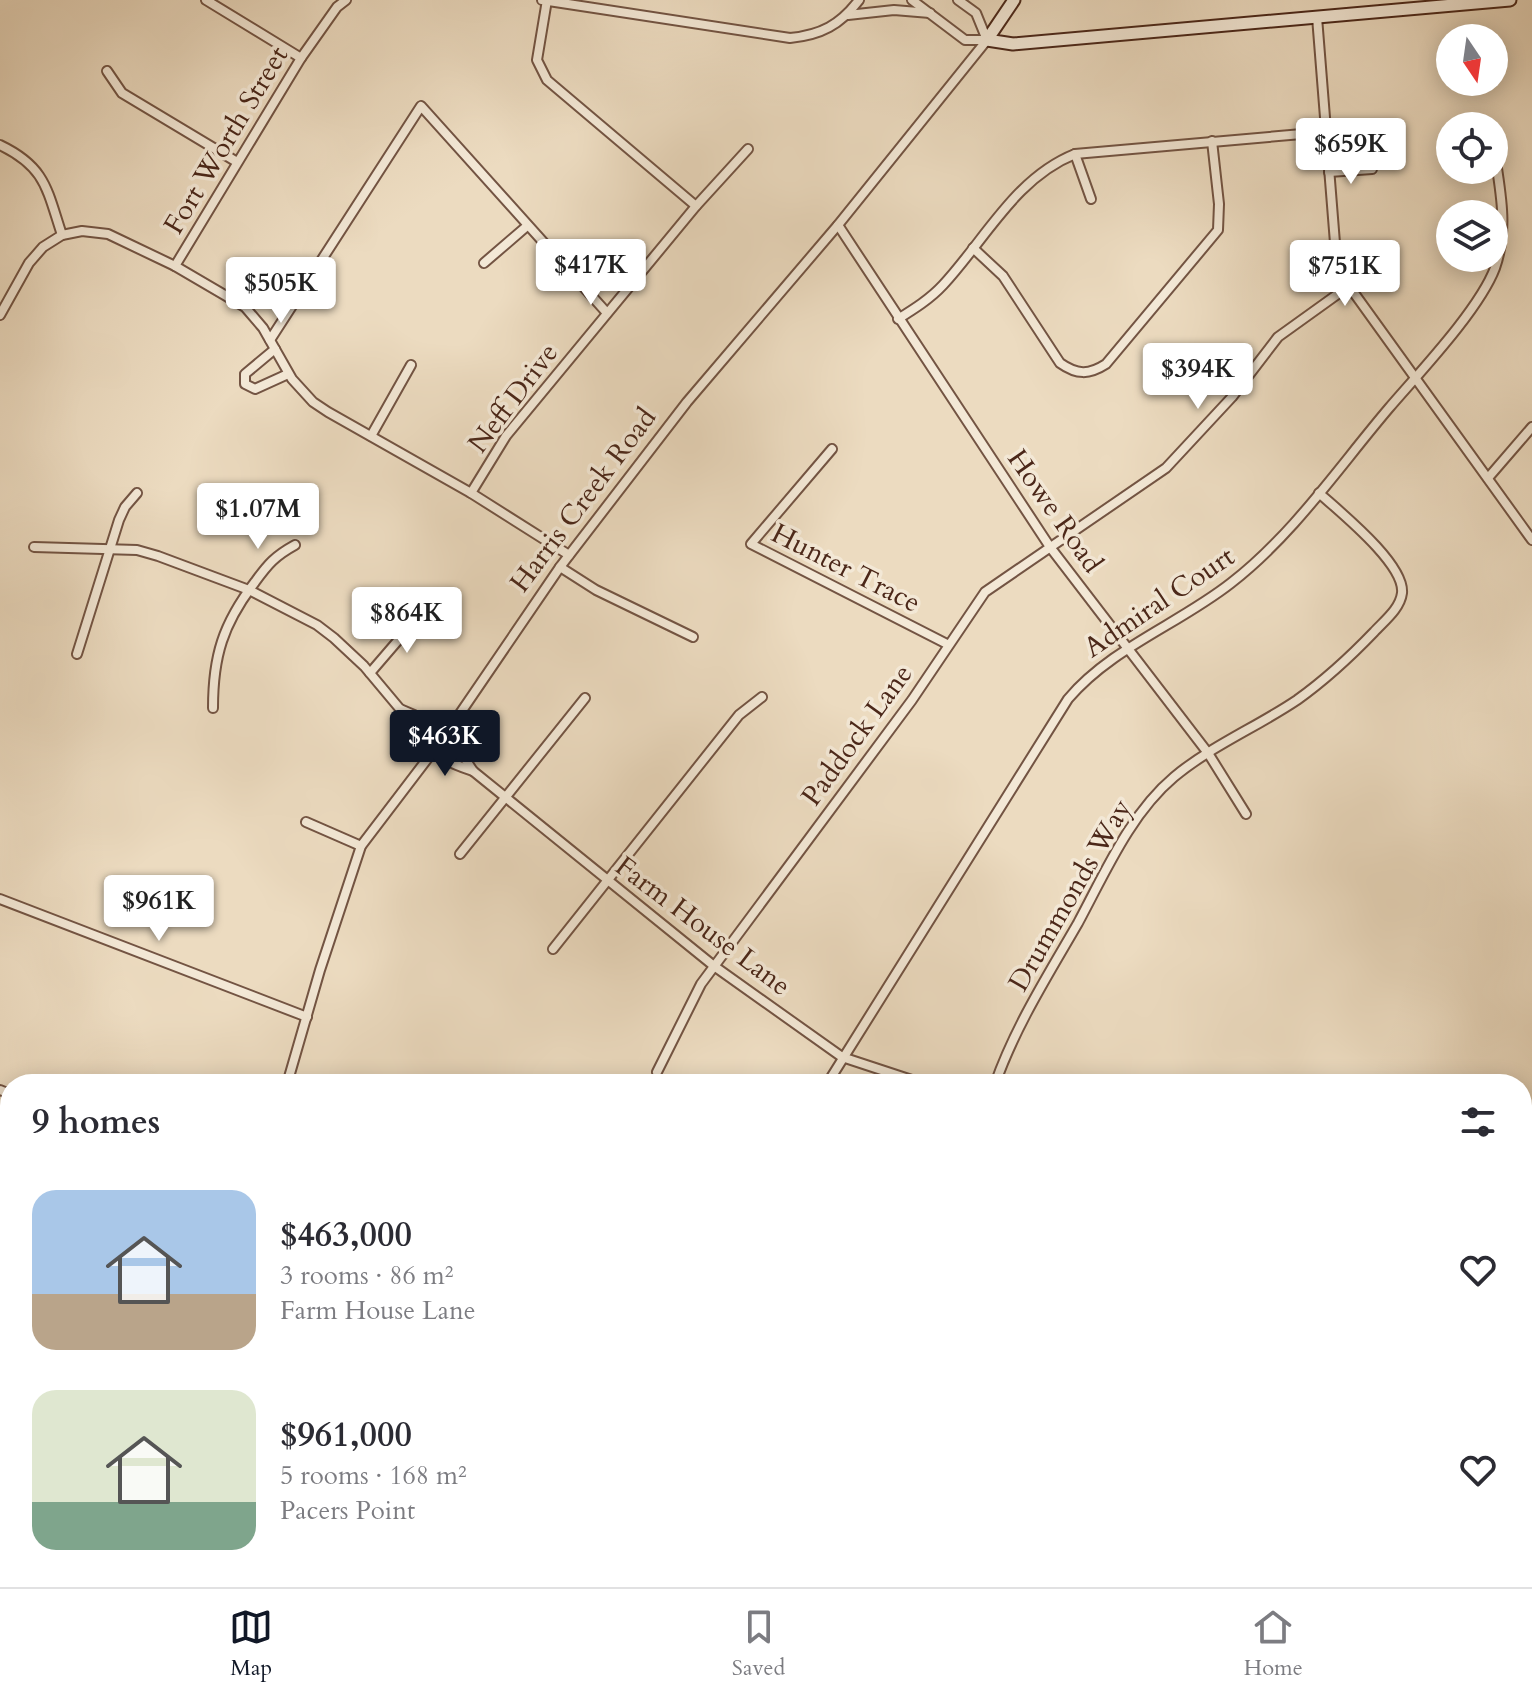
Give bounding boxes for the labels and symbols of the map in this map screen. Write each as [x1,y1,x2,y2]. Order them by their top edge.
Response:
north arrow [1436,24,1508,96]
street label: Fort Worth Street [155,39,297,241]
pin: $659K [1295,118,1407,186]
pin: $417K [535,239,647,307]
pin: $751K [1289,240,1401,308]
pin: $505K [225,257,337,325]
street label: Neff Drive [459,335,567,461]
pin: $394K [1142,343,1254,411]
street label: Harris Creek Road [501,400,665,600]
street label: Howe Road [998,442,1112,580]
pin: $1.07M [193,483,323,551]
street label: Hunter Trace [765,514,927,622]
street label: Admiral Court [1076,537,1242,666]
pin: $864K [351,587,463,655]
street label: Paddock Lane [793,656,921,814]
pin: $463K [389,710,501,778]
street label: Drummonds Way [999,792,1141,998]
street label: Farm House Lane [607,847,799,1005]
pin: $961K [103,875,215,943]

